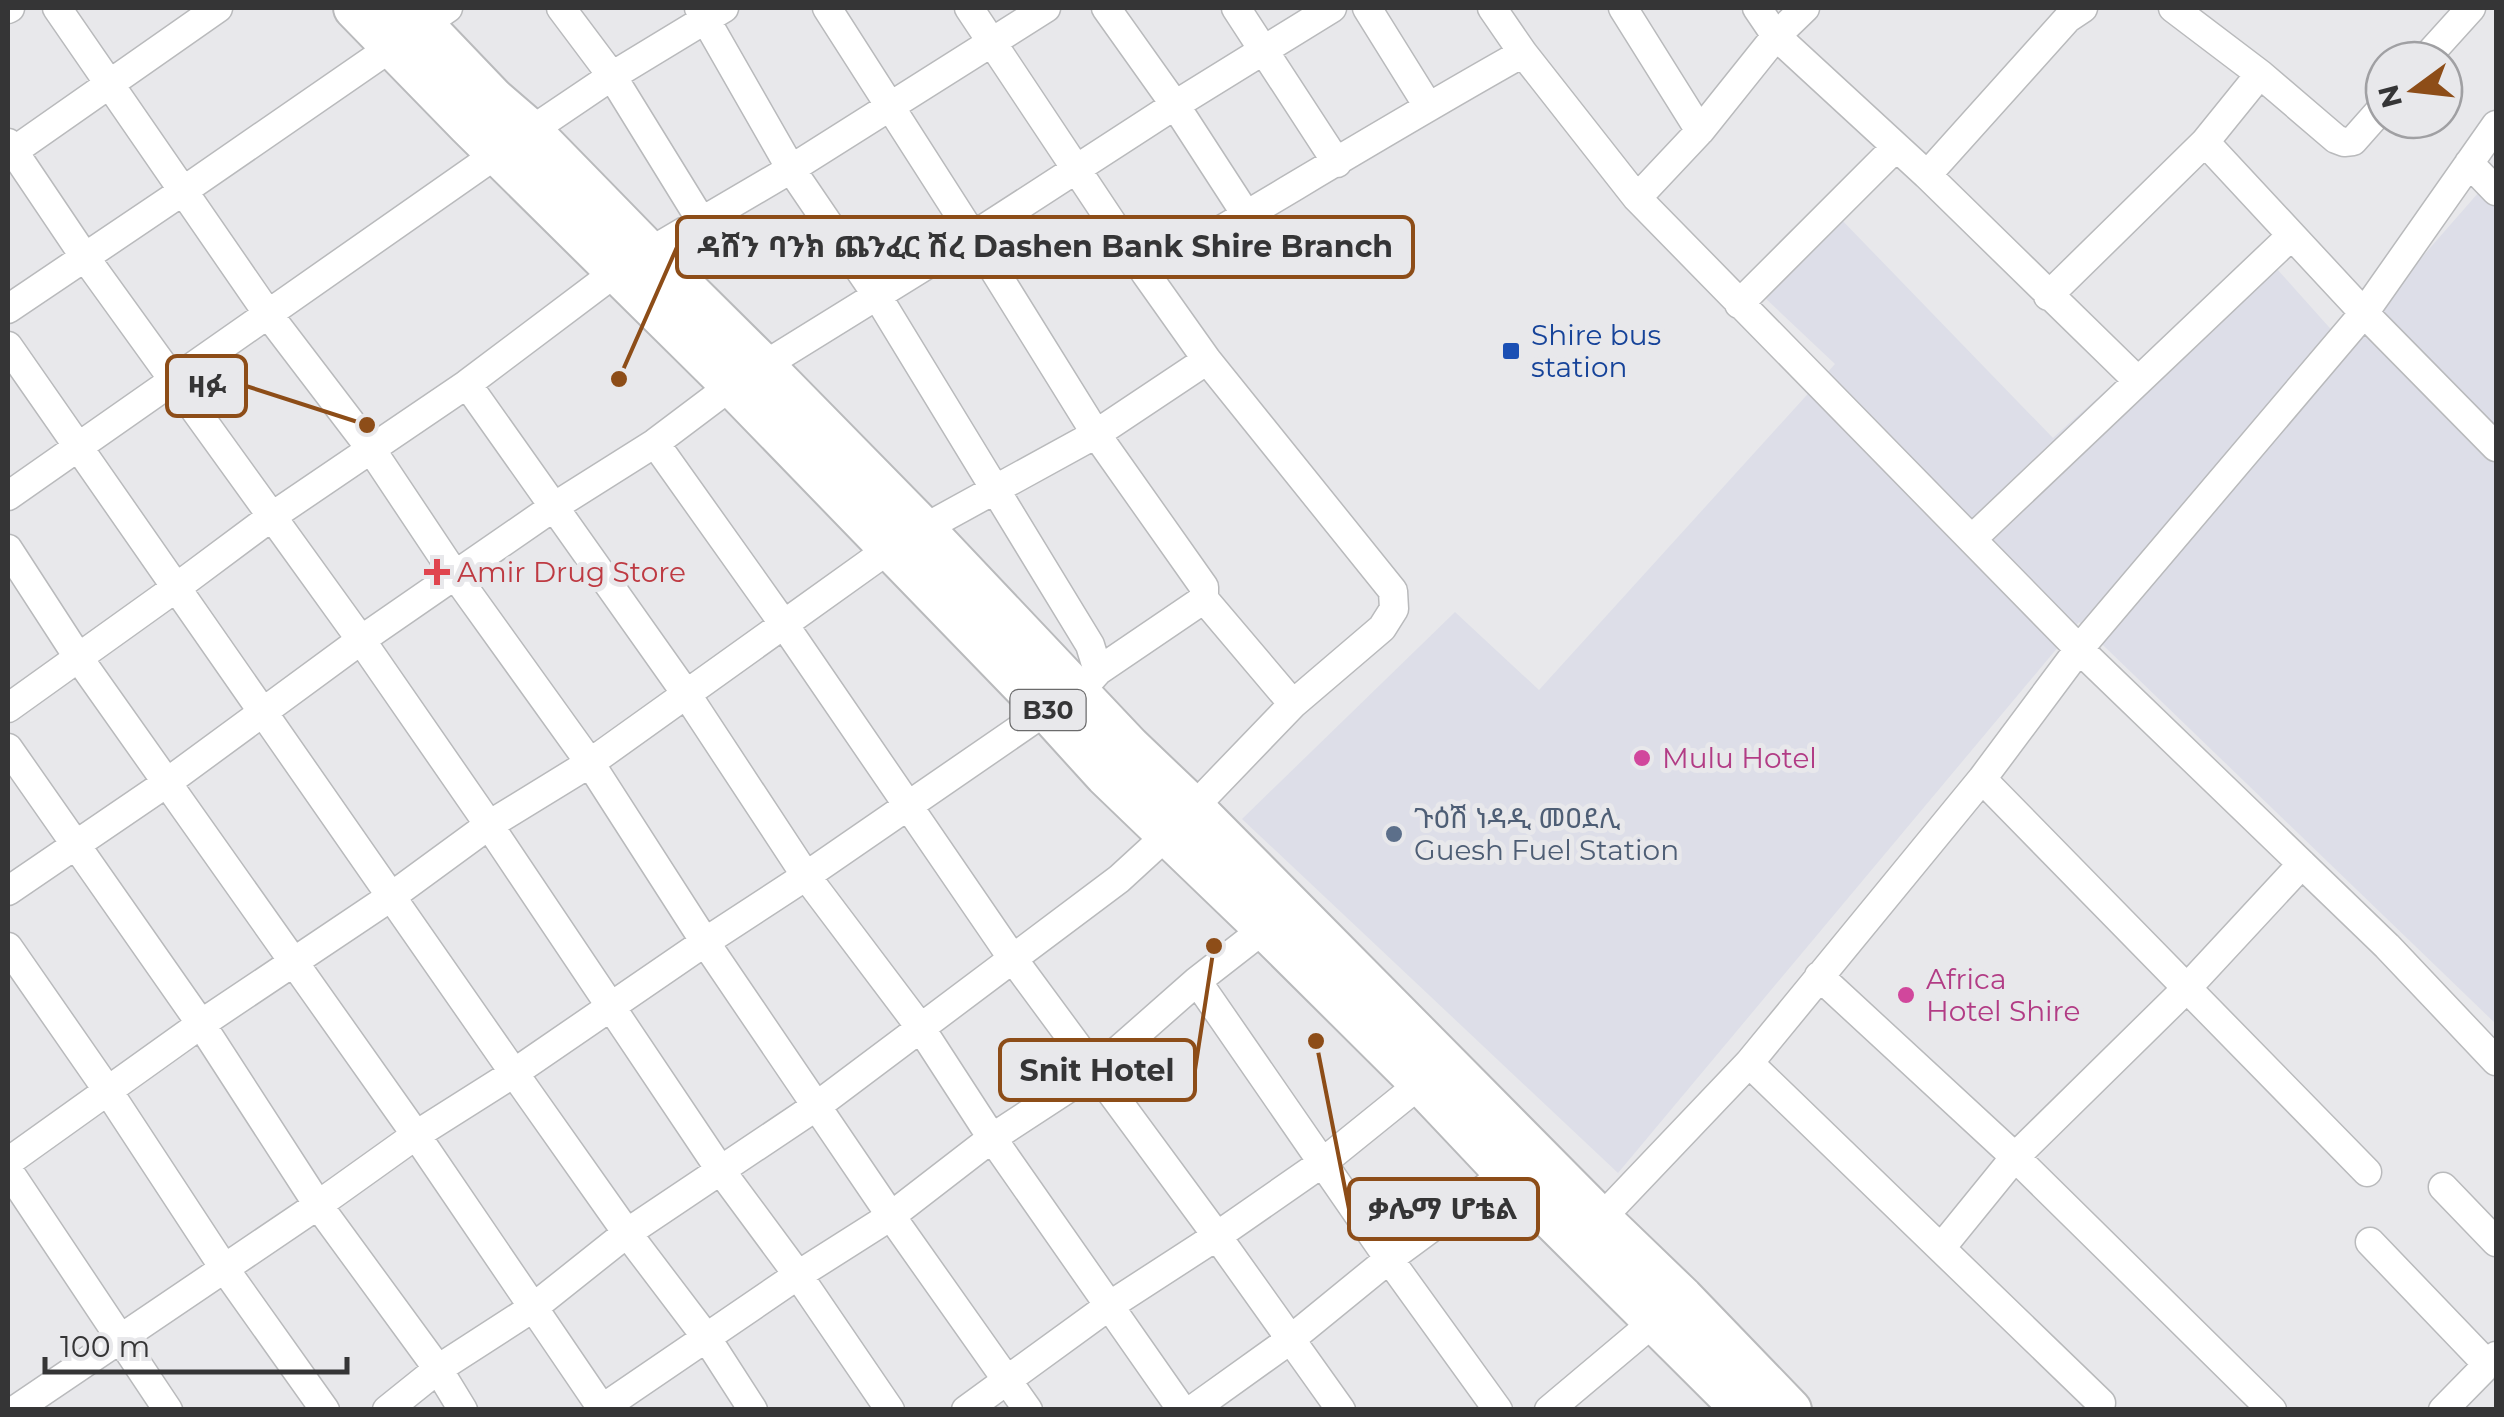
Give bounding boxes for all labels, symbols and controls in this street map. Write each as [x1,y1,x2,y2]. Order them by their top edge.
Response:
north arrow [2364,40,2464,140]
text: N [2371,81,2409,112]
callout: ዳሸን ባንክ ጨንፈር ሽረ Dashen Bank Shire Branch [677,217,1413,277]
text: ዳሸን ባንክ ጨንፈር ሽረ Dashen Bank Shire Branch [697,228,1393,265]
place label: Shire bus station [1531,318,1661,384]
marker: Shire bus station [1500,340,1522,362]
callout: ዛፉ [167,356,246,416]
text: ዛፉ [188,368,227,405]
place label: Amir Drug Store [457,555,686,589]
marker: Amir Drug Store [426,561,448,583]
road number: B30 [1010,690,1086,730]
place label: Mulu Hotel [1662,741,1817,775]
marker: Mulu Hotel [1631,747,1653,769]
place label: ጉዕሽ ነዳዲ መዐደሊ Guesh Fuel Station [1414,801,1679,867]
marker: ጉዕሽ ነዳዲ መዐደሊ Guesh Fuel Station [1383,823,1405,845]
place label: Africa Hotel Shire [1926,962,2080,1028]
marker: Africa Hotel Shire [1895,984,1917,1006]
callout: Snit Hotel [1000,1040,1195,1100]
text: Snit Hotel [1020,1052,1174,1089]
callout: ቃሌማ ሆቴል [1349,1179,1538,1239]
text: ቃሌማ ሆቴል [1369,1190,1518,1227]
scale bar [45,1312,348,1374]
text: 100 m [60,1328,150,1365]

